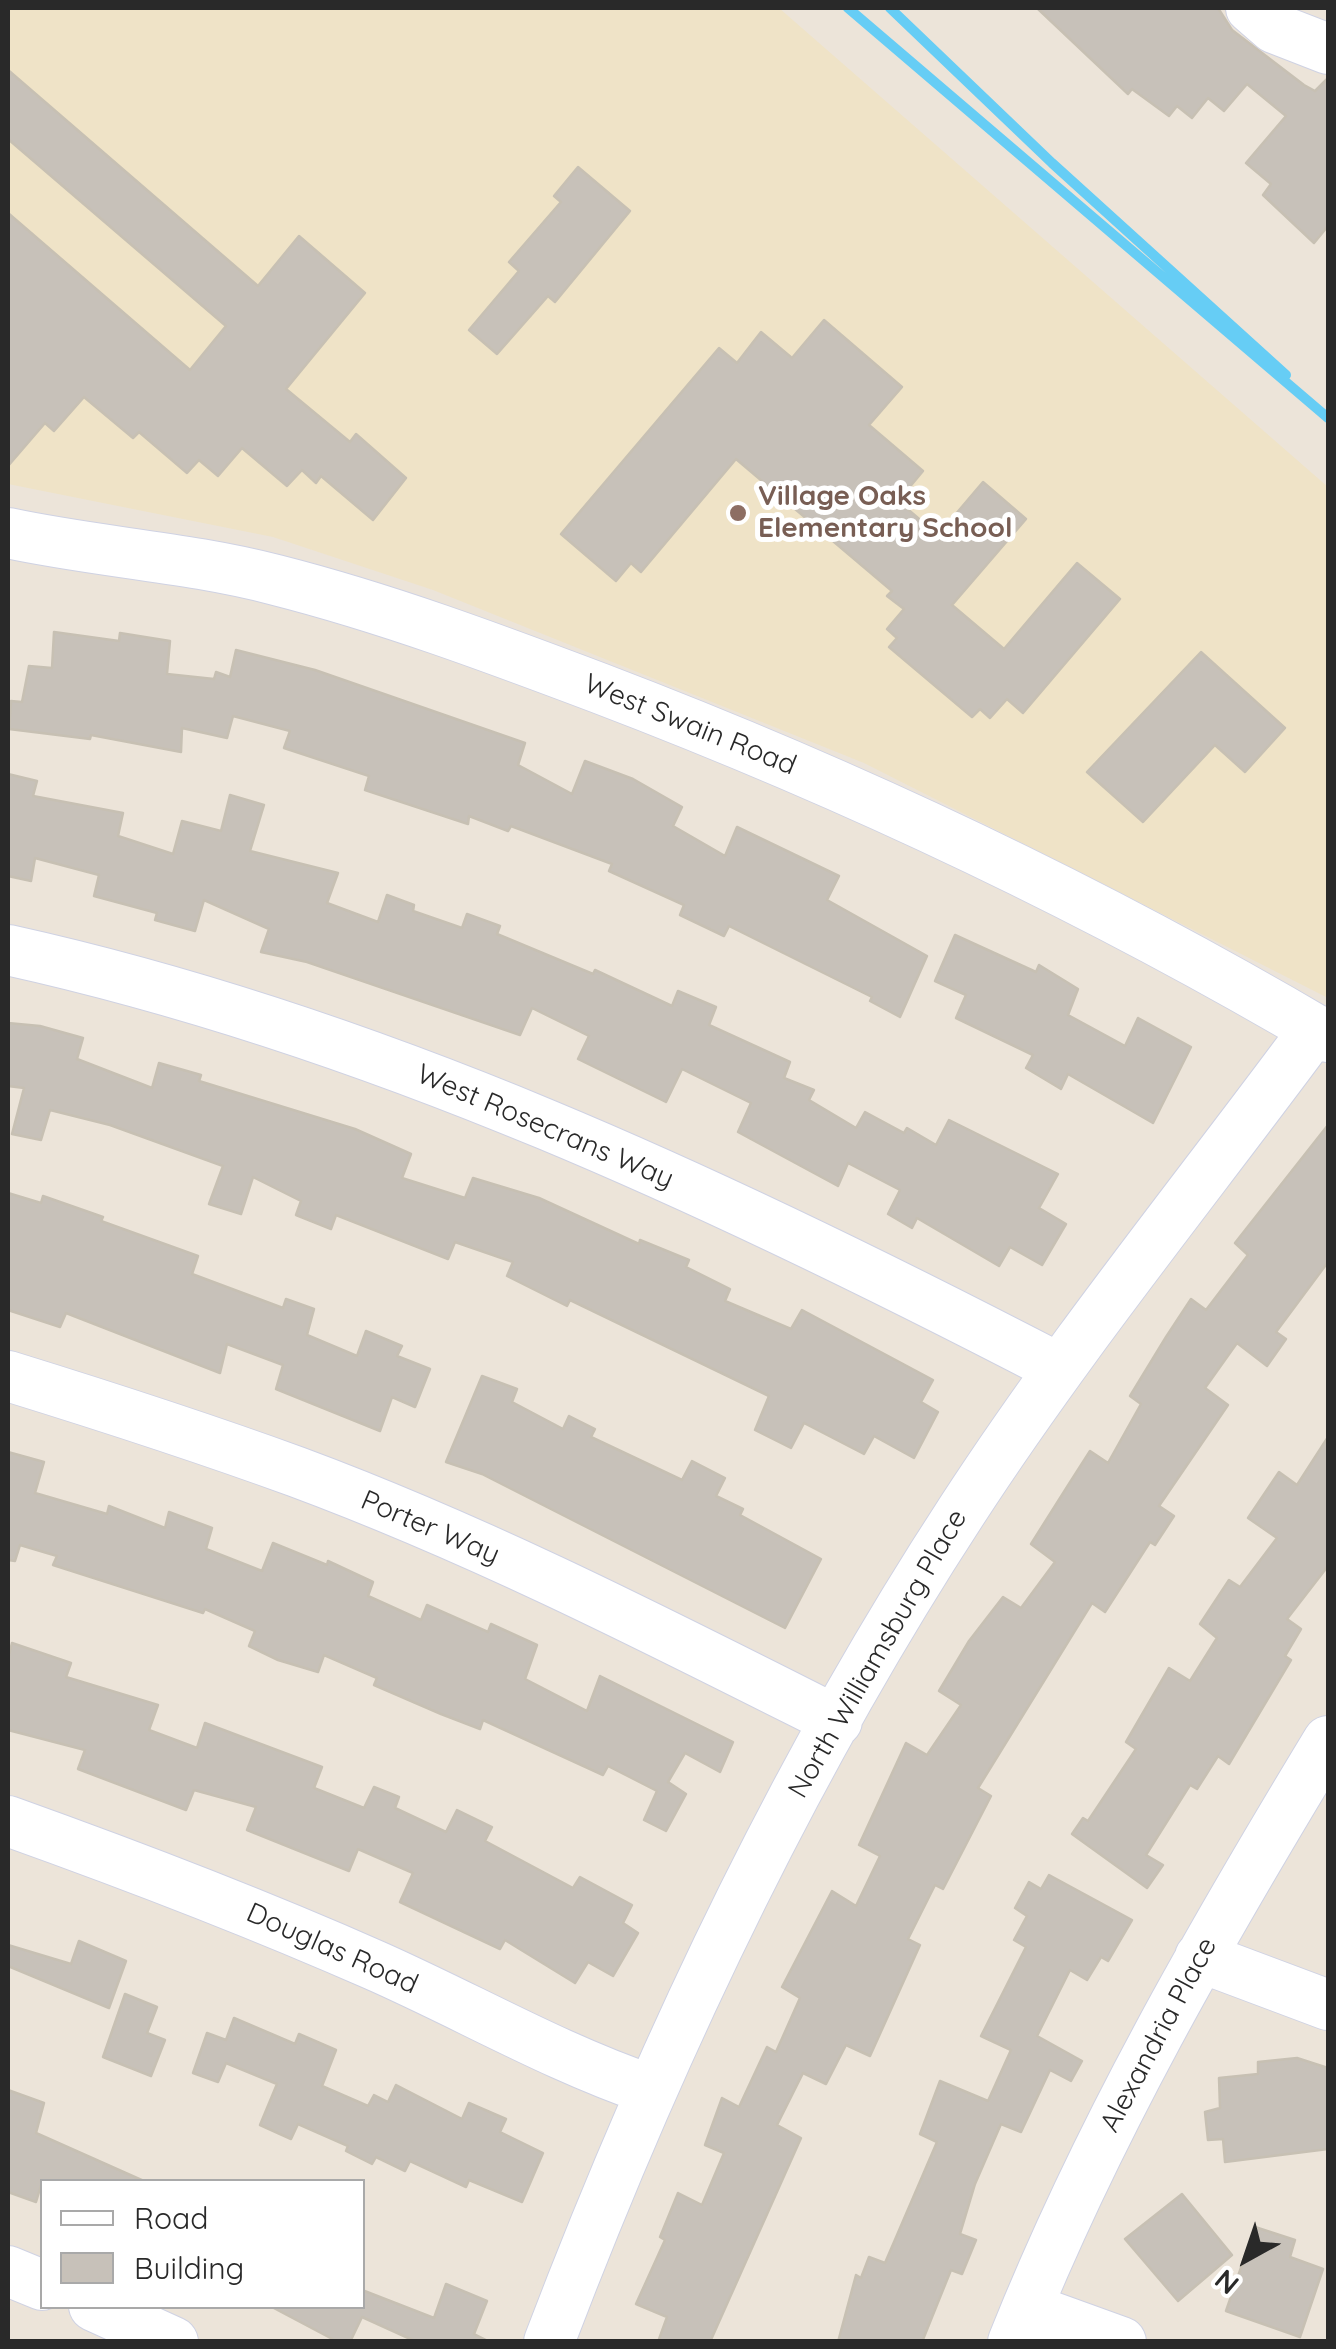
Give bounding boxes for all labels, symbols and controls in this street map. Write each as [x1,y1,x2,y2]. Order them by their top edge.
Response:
place label: Village Oaks Elementary School [758,480,1012,546]
marker: Village Oaks Elementary School [727,502,749,524]
street label: West Swain Road [579,667,801,783]
street label: West Rosecrans Way [412,1058,678,1196]
street label: Porter Way [356,1484,504,1572]
street label: North Williamsburg Place [782,1504,974,1804]
street label: Douglas Road [241,1896,423,2002]
street label: Alexandria Place [1094,1932,1224,2138]
legend [40,2179,365,2309]
text: Road [134,2199,208,2237]
north arrow [1196,2209,1296,2309]
text: Building [134,2249,244,2287]
text: N [1207,2262,1246,2302]

